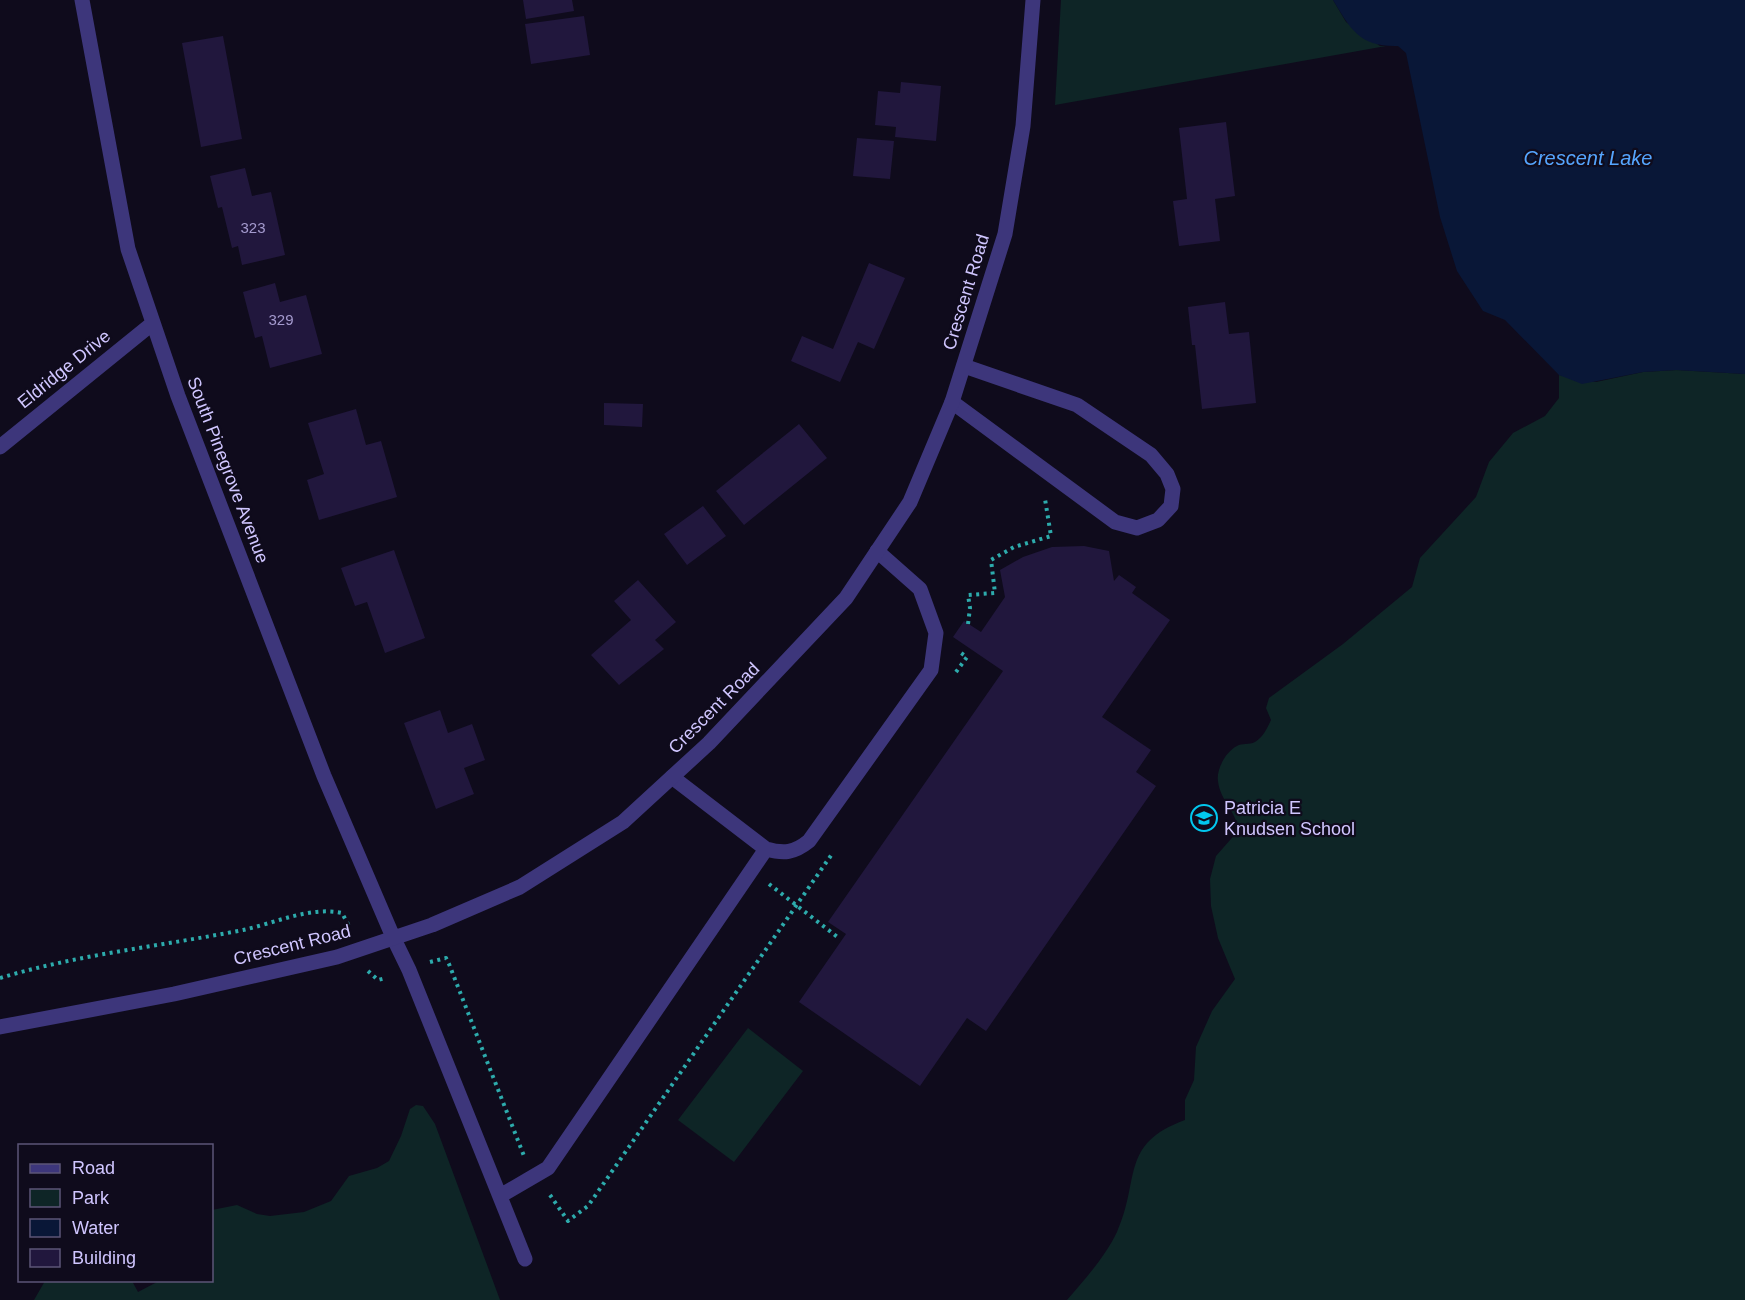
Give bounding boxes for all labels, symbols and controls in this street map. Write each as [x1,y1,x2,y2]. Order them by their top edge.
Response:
water label: Crescent Lake [1524,147,1652,169]
house number: 323 [240,219,266,236]
street label: Crescent Road [939,232,993,352]
house number: 329 [268,311,294,328]
street label: Eldridge Drive [14,326,114,412]
street label: South Pinegrove Avenue [183,374,273,566]
street label: Crescent Road [664,658,764,758]
place label: Patricia E Knudsen School [1224,798,1355,839]
school or university icon: Patricia E Knudsen School [1189,803,1219,833]
street label: Crescent Road [231,921,353,969]
legend [18,1144,213,1282]
text: Road [72,1158,115,1178]
text: Park [72,1188,110,1208]
text: Water [72,1218,119,1238]
text: Building [72,1248,136,1268]

